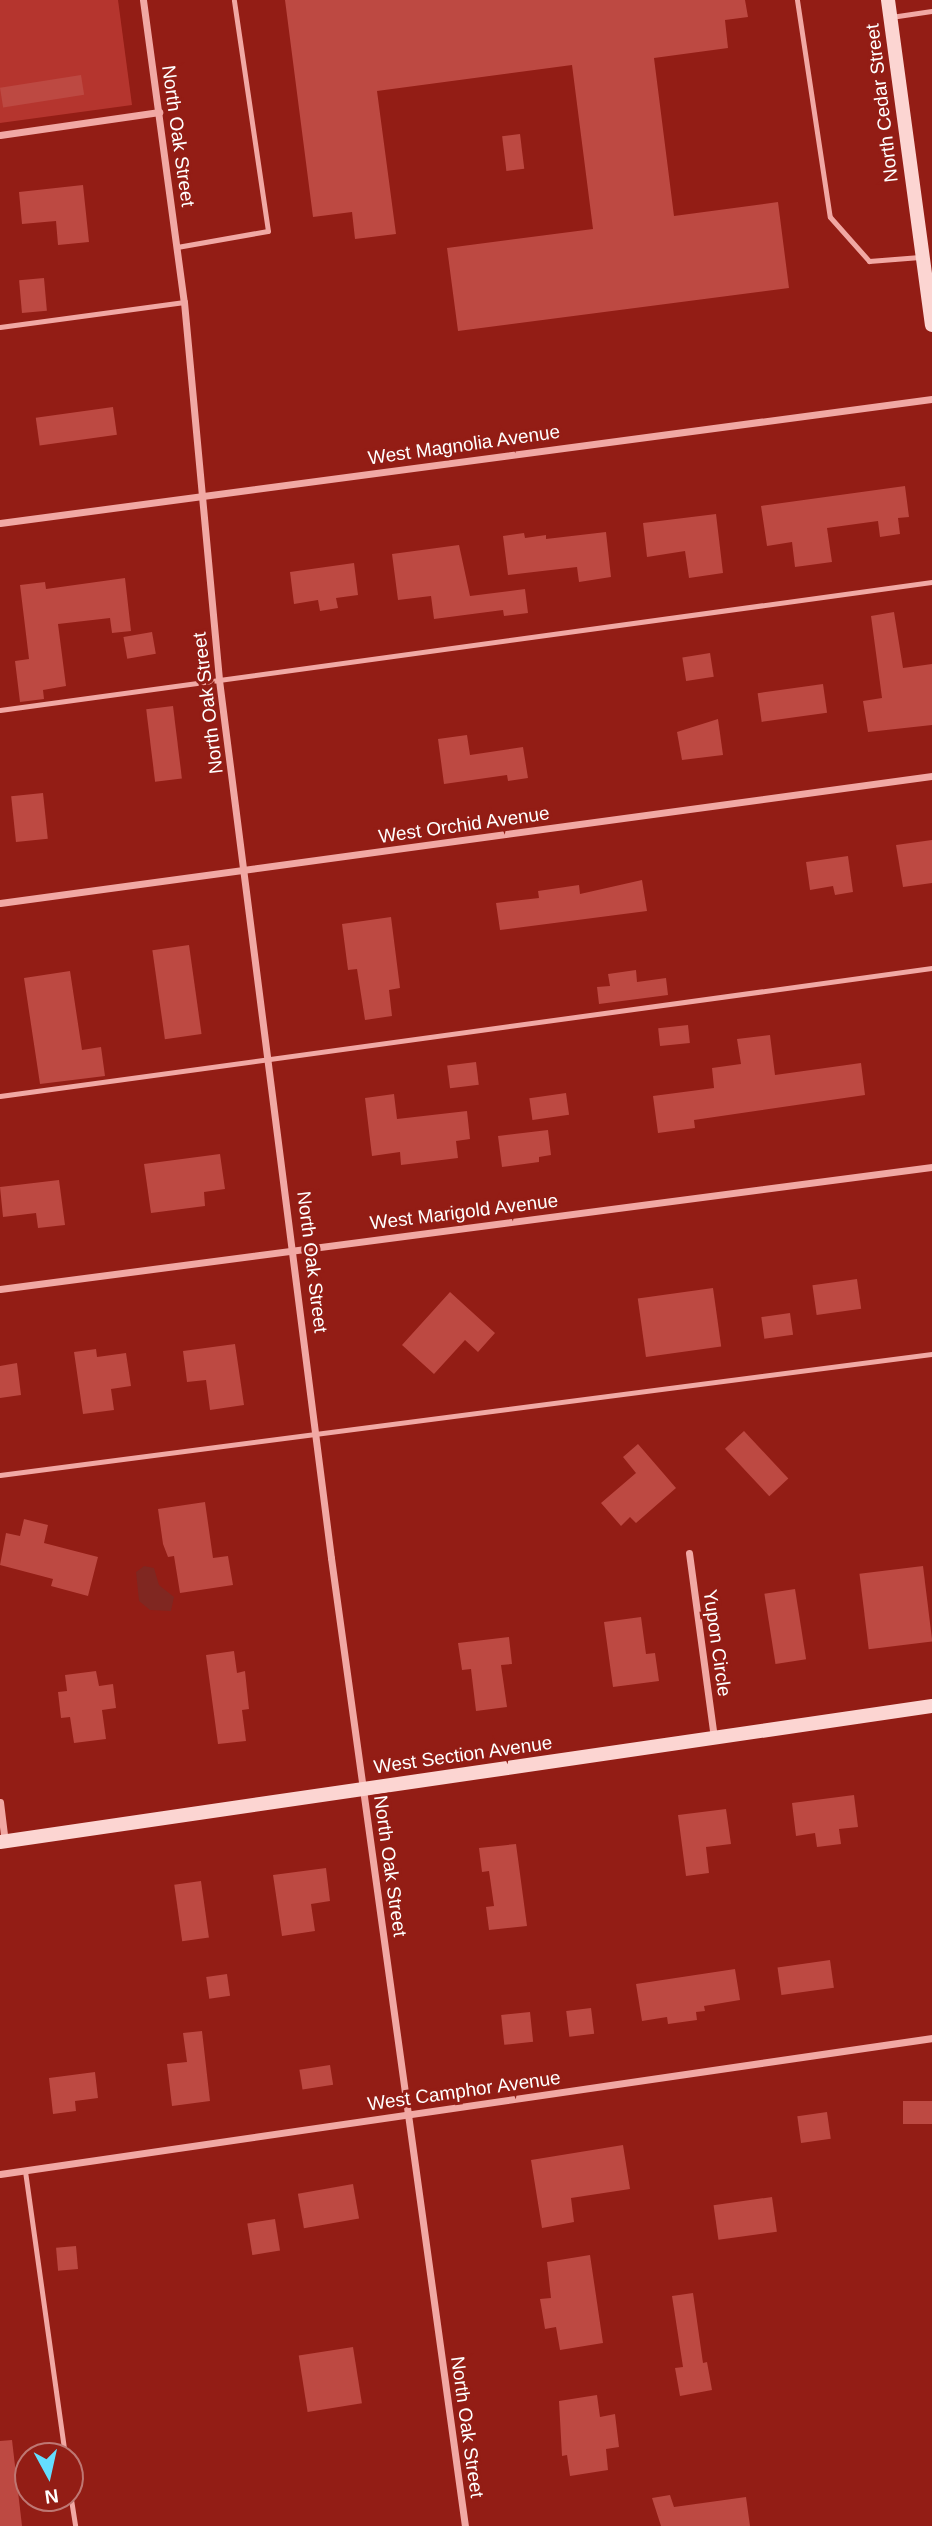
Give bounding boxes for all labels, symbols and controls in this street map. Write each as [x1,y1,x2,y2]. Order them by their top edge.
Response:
street label: North Cedar Street [861,22,903,184]
street label: North Oak Street [157,64,199,208]
street label: West Magnolia Avenue [366,420,562,470]
street label: North Oak Street [188,631,228,775]
street label: West Orchid Avenue [376,802,552,848]
street label: West Marigold Avenue [368,1189,560,1235]
street label: North Oak Street [292,1190,332,1334]
street label: Yupon Circle [698,1588,736,1698]
street label: West Section Avenue [372,1731,554,1779]
street label: North Oak Street [369,1794,411,1938]
street label: West Camphor Avenue [365,2066,563,2116]
street label: North Oak Street [446,2355,488,2499]
north arrow [14,2442,84,2512]
text: N [43,2485,60,2508]

